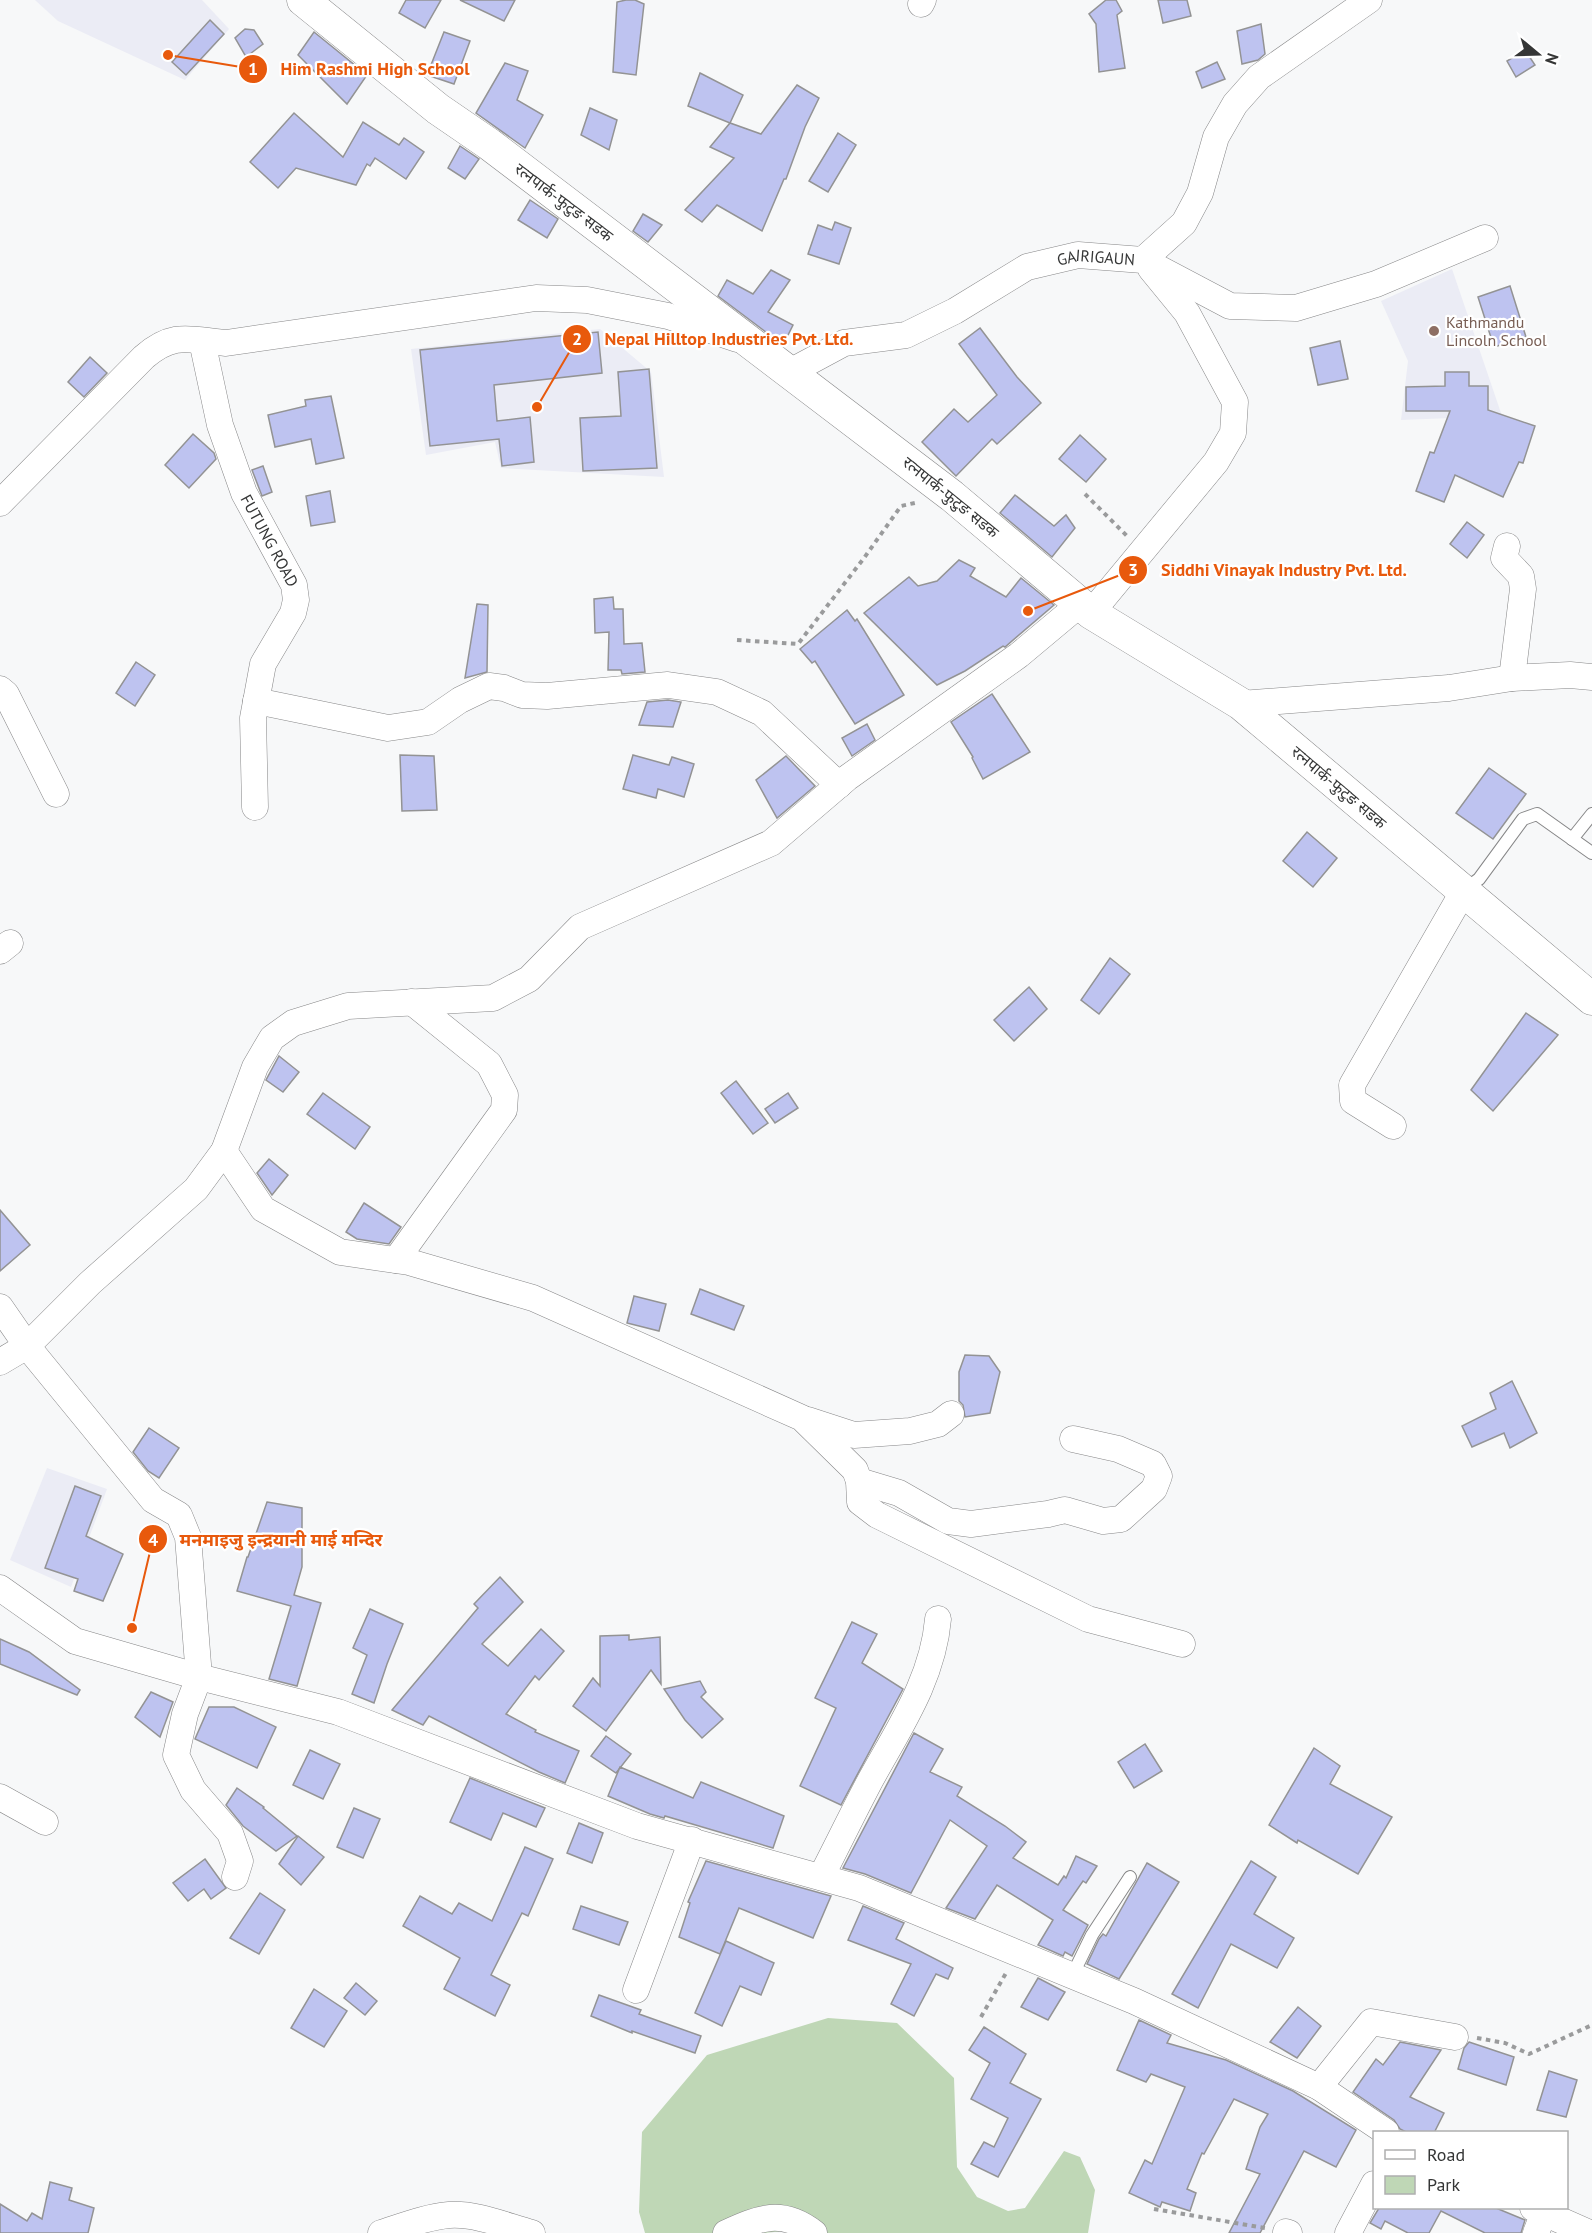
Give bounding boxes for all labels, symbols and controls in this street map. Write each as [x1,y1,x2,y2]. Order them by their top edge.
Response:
north arrow [1508,24,1568,84]
callout: Him Rashmi High School [238,51,481,87]
text: N [1541,51,1563,67]
text: 1 [248,57,258,80]
text: Him Rashmi High School [281,57,470,80]
street label: रत्नपार्क-फुटुङ सडक [510,158,618,247]
street label: GAIRIGAUN [1055,245,1136,270]
place label: Kathmandu Lincoln School [1446,312,1547,350]
callout: Nepal Hilltop Industries Pvt. Ltd. [562,321,866,357]
marker: Kathmandu Lincoln School [1427,324,1441,338]
text: 2 [572,327,582,350]
text: Nepal Hilltop Industries Pvt. Ltd. [604,327,854,350]
street label: रत्नपार्क-फुटुङ सडक [898,452,1004,543]
street label: FUTUNG ROAD [237,491,303,590]
callout: Siddhi Vinayak Industry Pvt. Ltd. [1118,552,1420,588]
text: 3 [1128,558,1138,581]
text: Siddhi Vinayak Industry Pvt. Ltd. [1161,558,1407,581]
street label: रत्नपार्क-फुटुङ सडक [1287,741,1391,834]
callout: मनमाइजु इन्द्रयानी माई मन्दिर [138,1521,395,1557]
text: 4 [148,1528,158,1551]
text: मनमाइजु इन्द्रयानी माई मन्दिर [180,1528,384,1551]
legend [1373,2131,1568,2209]
text: Road [1427,2143,1465,2166]
text: Park [1427,2173,1460,2196]

